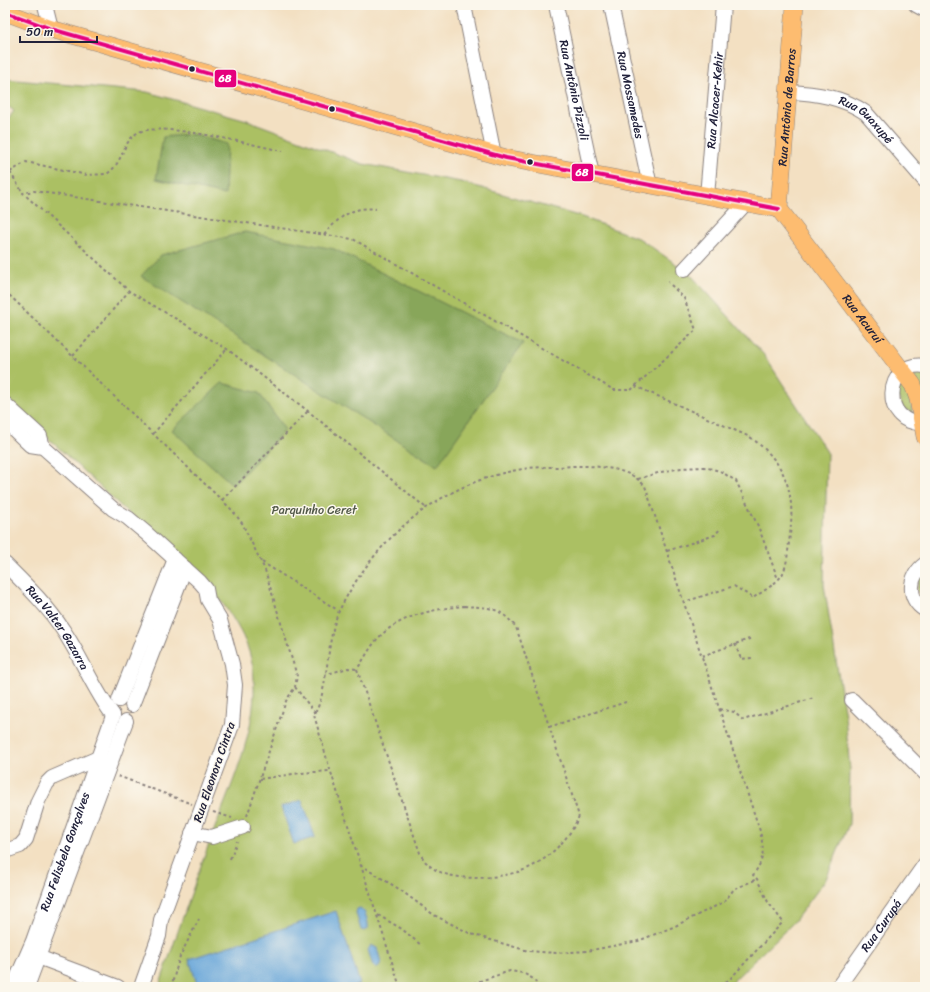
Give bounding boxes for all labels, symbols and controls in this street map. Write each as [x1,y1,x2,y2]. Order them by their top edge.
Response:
scale bar [20,18,97,44]
text: 50 m [26,21,53,43]
street label: Rua Antônio Pizzoli [553,38,596,143]
street label: Rua Antônio de Barros [771,47,803,167]
street label: Rua Mossamedes [610,49,651,141]
street label: Rua Alcacer-Kehir [700,50,730,150]
unlabelled marker [187,64,197,74]
line badge: 68 [214,69,237,88]
text: 68 [218,69,232,88]
street label: Rua Guaxupé [836,89,899,149]
unlabelled marker [327,104,337,114]
unlabelled marker [525,157,535,167]
line badge: 68 [571,163,594,182]
text: 68 [575,163,589,182]
street label: Rua Acuruí [836,289,890,350]
park label: Parquinho Ceret [271,499,358,521]
street label: Rua Valter Gazarra [20,580,95,674]
street label: Rua Eleonora Cintra [187,718,242,825]
street label: Rua Felisbela Gonçalves [33,789,96,914]
street label: Rua Curupá [855,895,908,957]

